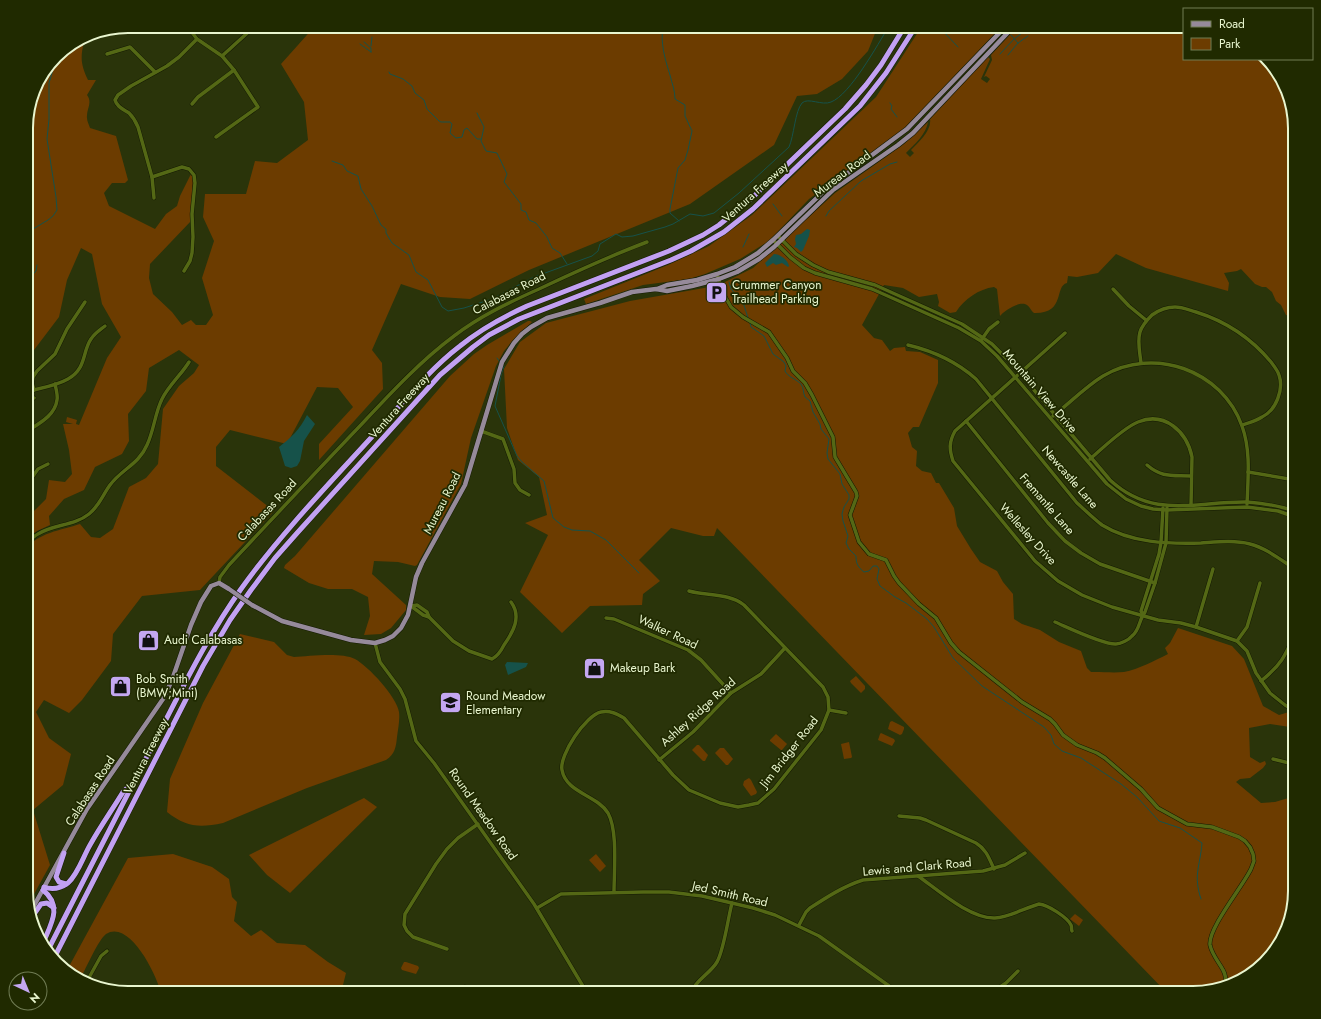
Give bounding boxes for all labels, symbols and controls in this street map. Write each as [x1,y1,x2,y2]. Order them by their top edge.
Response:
legend [1183,8,1313,60]
text: Road [1219,15,1245,33]
text: Park [1219,35,1241,53]
street label: Mureau Road [810,146,874,202]
street label: Ventura Freeway [718,157,792,227]
street label: Calabasas Road [469,267,549,319]
place label: Crummer Canyon Trailhead Parking [732,276,821,308]
parking icon: Crummer Canyon Trailhead Parking [703,279,729,305]
street label: Mountain View Drive [998,345,1082,437]
street label: Ventura Freeway [364,369,434,443]
street label: Newcastle Lane [1037,441,1103,513]
street label: Mureau Road [419,469,465,537]
street label: Fremantle Lane [1015,469,1079,539]
street label: Calabasas Road [233,475,301,545]
street label: Wellesley Drive [995,499,1061,569]
street label: Walker Road [635,610,701,654]
shop icon: Audi Calabasas [136,627,162,653]
place label: Audi Calabasas [164,631,242,649]
shop icon: Makeup Bark [582,655,608,681]
place label: Makeup Bark [610,659,676,677]
place label: Bob Smith (BMW;Mini) [136,670,198,702]
shop icon: Bob Smith (BMW;Mini) [108,673,134,699]
street label: Ashley Ridge Road [656,673,740,751]
place label: Round Meadow Elementary [466,687,546,719]
school or university icon: Round Meadow Elementary [437,690,463,716]
street label: Jim Bridger Road [754,712,823,793]
street label: Ventura Freeway [119,714,173,797]
street label: Calabasas Road [61,753,119,829]
street label: Round Meadow Road [444,764,522,864]
street label: Lewis and Clark Road [862,853,972,881]
street label: Jed Smith Road [688,876,770,911]
north arrow [8,971,48,1011]
text: N [26,989,44,1007]

